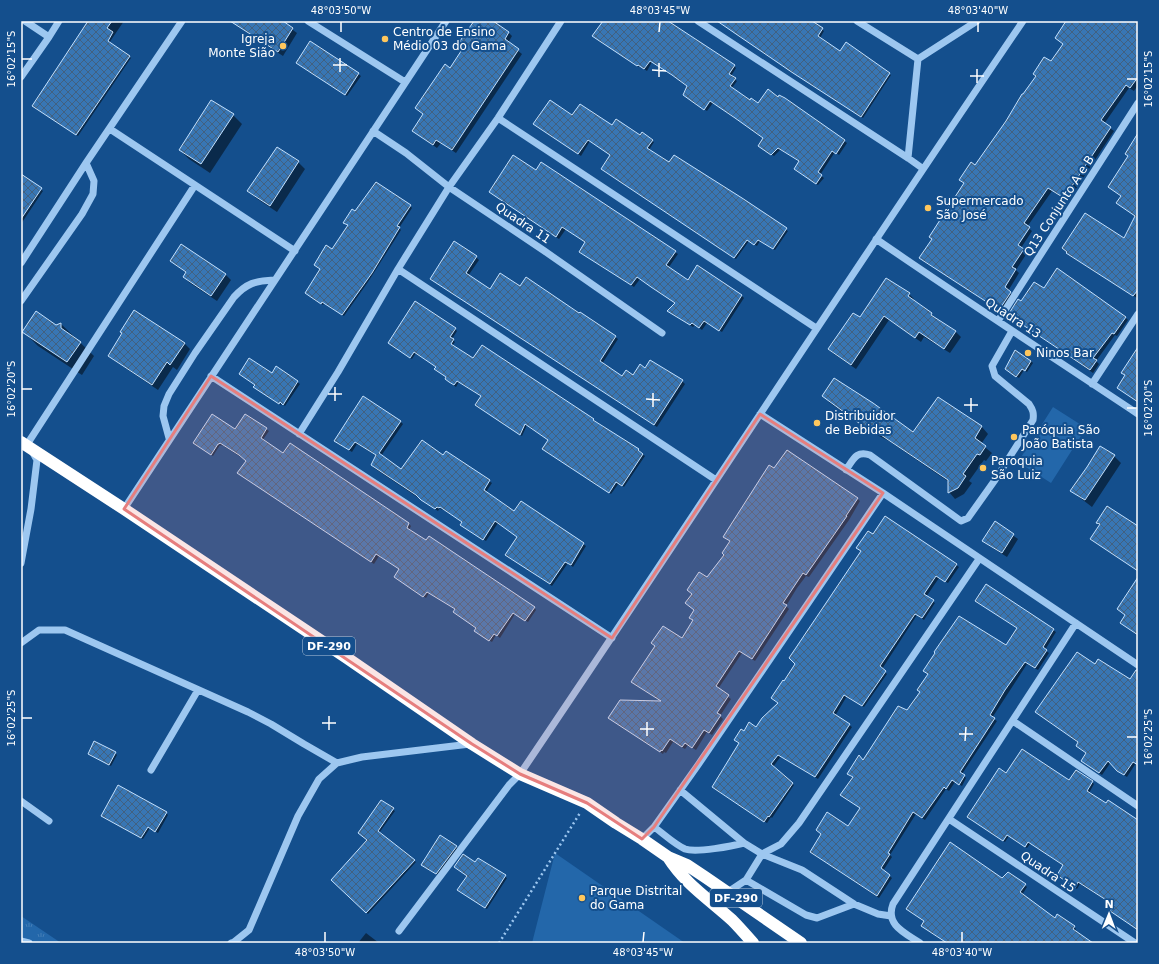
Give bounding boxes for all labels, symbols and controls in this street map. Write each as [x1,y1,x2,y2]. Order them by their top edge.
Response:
text: 48°03'50"W [311,5,371,16]
text: 48°03'45"W [630,5,690,16]
text: 48°03'40"W [948,5,1008,16]
place label: Centro de Ensino Médio 03 do Gama [393,25,506,53]
text: 16°02'15"S [6,31,17,87]
place label: Igreja Monte Sião [208,32,275,60]
marker: Centro de Ensino Médio 03 do Gama [380,34,390,44]
marker: Igreja Monte Sião [278,41,288,51]
text: 16°02'15"S [1143,51,1154,107]
street label: Q13 Conjunto A e B [1021,153,1097,259]
place label: Supermercado São José [936,194,1024,222]
street label: Quadra 11 [493,199,553,247]
marker: Supermercado São José [923,203,933,213]
street label: Quadra 13 [983,295,1043,341]
place label: Ninos Bar [1036,346,1094,360]
marker: Ninos Bar [1023,348,1033,358]
text: 16°02'20"S [6,361,17,417]
text: 16°02'20"S [1143,380,1154,436]
place label: Distribuidor de Bebidas [825,409,895,437]
marker: Distribuidor de Bebidas [812,418,822,428]
place label: Paróquia São João Batista [1021,423,1100,451]
marker: Paróquia São João Batista [1009,432,1019,442]
place label: Paroquia São Luiz [991,454,1043,482]
marker: Paroquia São Luiz [978,463,988,473]
road number: DF-290 [303,637,355,655]
text: 16°02'25"S [6,690,17,746]
text: 16°02'25"S [1143,709,1154,765]
street label: Quadra 15 [1018,848,1078,896]
place label: Parque Distrital do Gama [590,884,682,912]
road number: DF-290 [710,889,762,907]
marker: Parque Distrital do Gama [577,893,587,903]
north arrow [1089,894,1129,934]
text: N [1104,898,1114,911]
text: 48°03'50"W [295,947,355,958]
text: 48°03'45"W [613,947,673,958]
text: 48°03'40"W [932,947,992,958]

